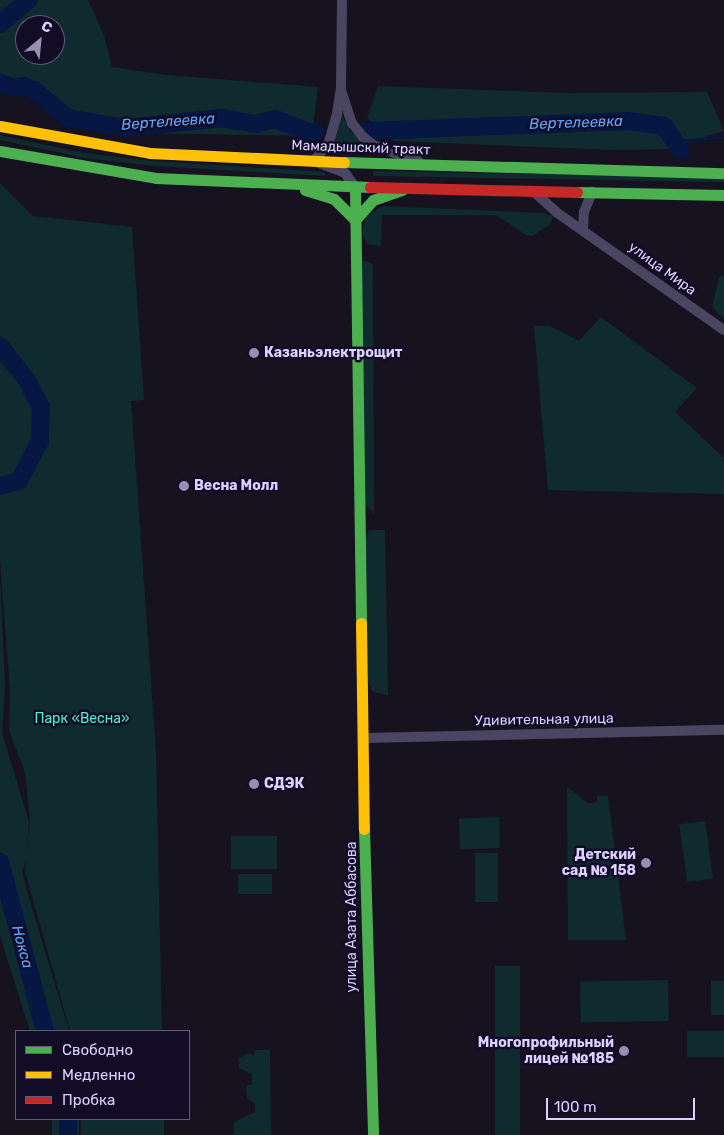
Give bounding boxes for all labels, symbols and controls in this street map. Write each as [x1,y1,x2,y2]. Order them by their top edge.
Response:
north arrow [15,15,65,65]
text: С [38,17,55,37]
water label: Вертелеевка [120,110,216,134]
water label: Вертелеевка [529,112,623,134]
street label: Мамадышский тракт [291,137,431,159]
street label: улица Мира [625,239,699,299]
place label: Казаньэлектрощит [264,345,402,361]
marker: Казаньэлектрощит [248,347,260,359]
place label: Весна Молл [194,478,278,494]
marker: Весна Молл [178,480,190,492]
street label: Удивительная улица [474,710,614,730]
park label: Парк «Весна» [34,711,130,727]
place label: СДЭК [264,776,304,792]
marker: СДЭК [248,778,260,790]
street label: улица Азата Аббасова [344,841,360,993]
place label: Детский сад № 158 [562,847,636,880]
marker: Детский сад № 158 [640,857,652,869]
water label: Нокса [8,923,36,971]
legend [15,1030,190,1120]
place label: Многопрофильный лицей №185 [478,1035,614,1068]
text: Свободно [62,1041,133,1059]
marker: Многопрофильный лицей №185 [618,1045,630,1057]
text: Медленно [62,1066,135,1084]
scale bar [549,1088,698,1120]
text: Пробка [62,1091,115,1109]
text: 100 m [554,1098,596,1116]

